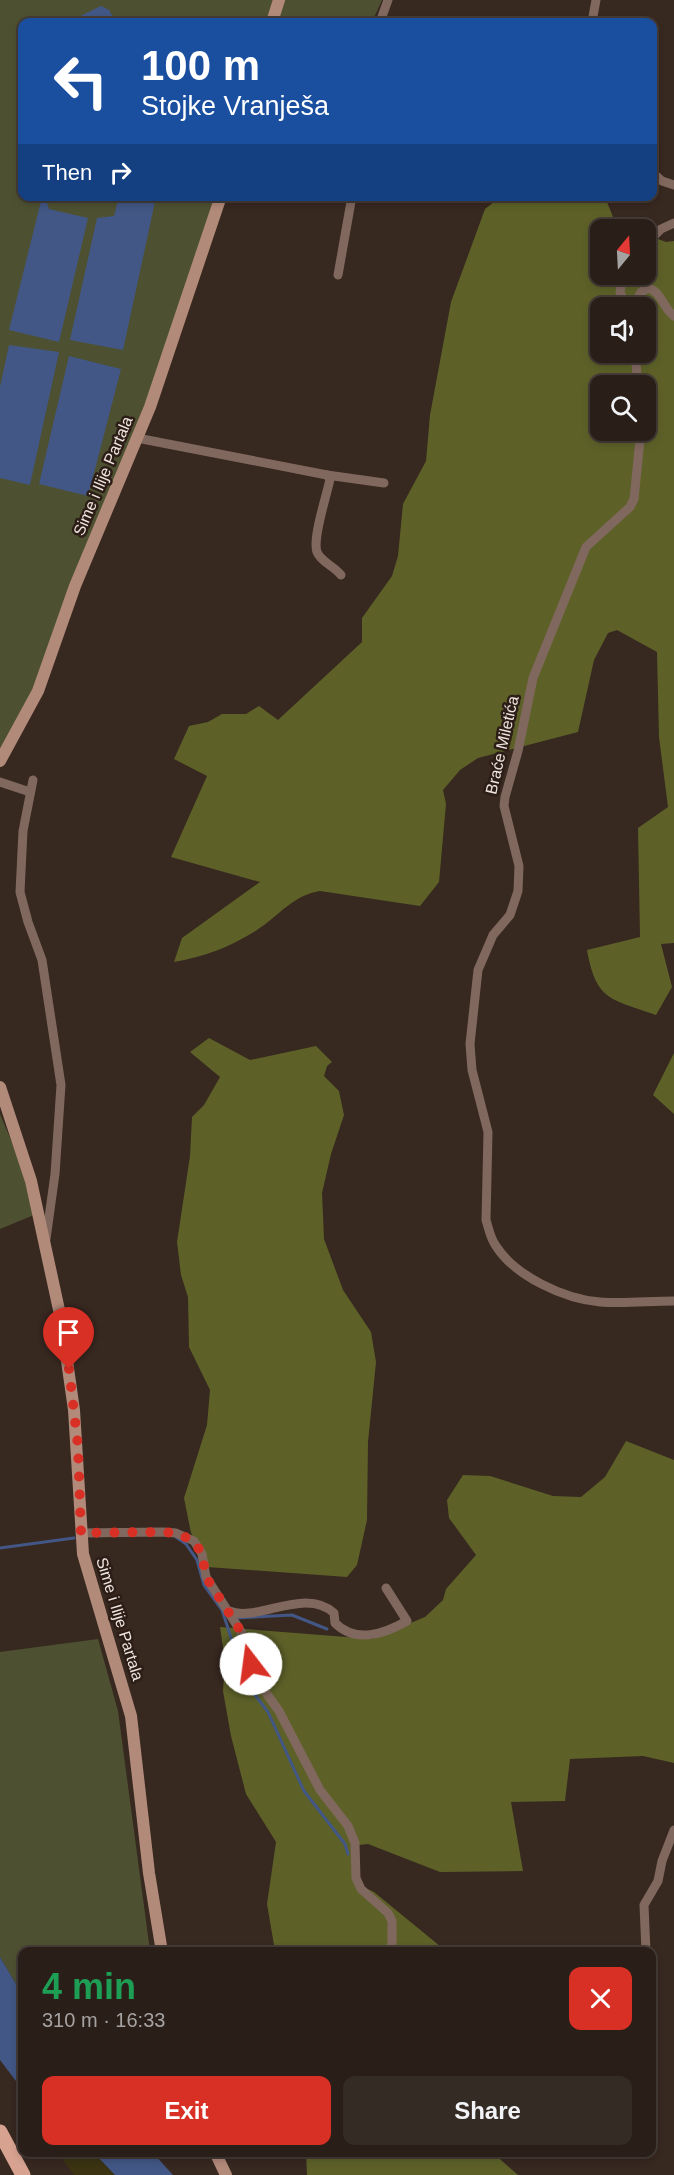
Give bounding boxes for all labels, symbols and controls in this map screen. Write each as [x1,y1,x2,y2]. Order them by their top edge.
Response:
icon: left [42,42,120,120]
text: 100 m [141,42,260,89]
text: Stojke Vranješa [141,91,329,121]
icon: right [104,156,137,189]
text: Then [42,160,92,185]
north arrow [590,219,656,285]
map controls [590,219,656,441]
button: sound [590,297,656,363]
button: search [590,375,656,441]
street label: Sime i Ilije Partala [70,414,136,538]
street label: Braće Miletića [482,694,522,796]
pin [43,1307,94,1369]
icon: arrive [52,1316,85,1349]
street label: Sime i Ilije Partala [93,1555,147,1683]
position arrow [219,1632,283,1696]
text: 4 min [42,1966,136,2007]
button: close [569,1967,632,2030]
text: 310 m · 16:33 [42,2009,165,2031]
button: Exit [42,2076,331,2145]
button: Share [343,2076,632,2145]

